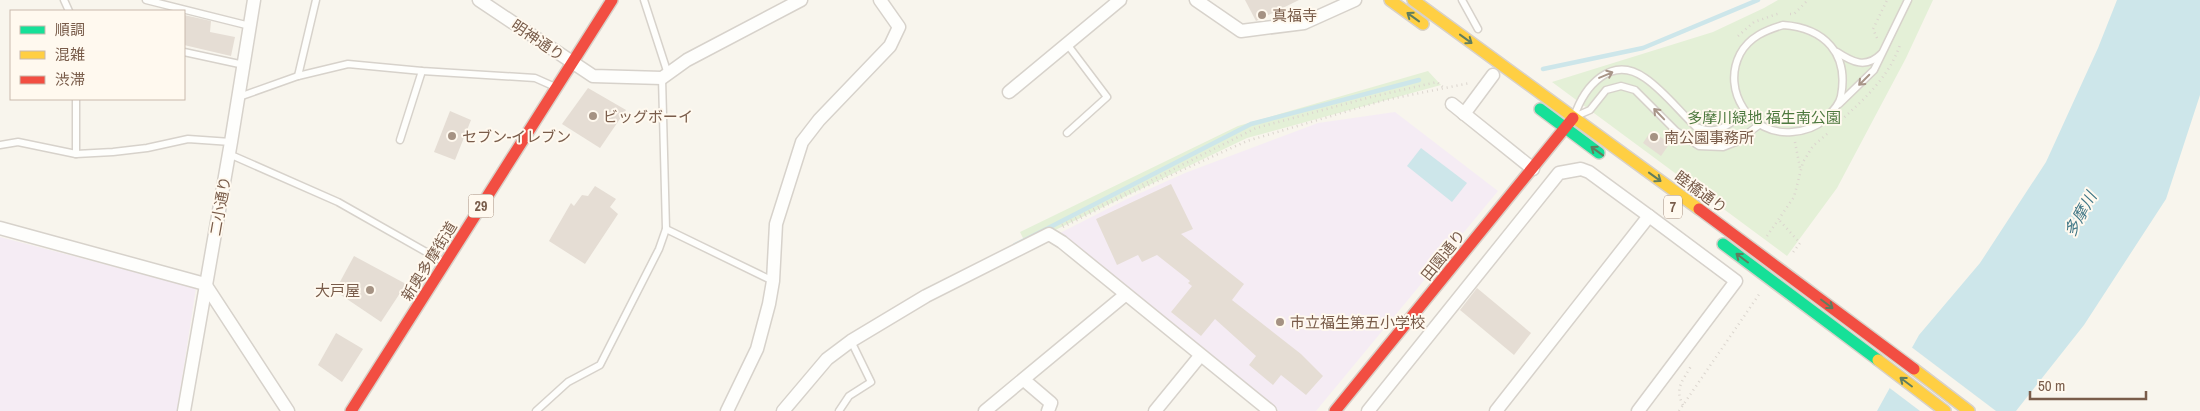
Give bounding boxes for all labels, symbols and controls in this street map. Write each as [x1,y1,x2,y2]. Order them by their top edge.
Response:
place label: 真福寺 [1272,5,1317,26]
marker: 真福寺 [1256,9,1268,21]
legend [10,10,185,100]
one-way arrow [1406,12,1420,22]
street label: 明神通り [507,15,569,65]
text: 順調 [55,19,85,40]
one-way arrow [1459,34,1473,44]
text: 混雑 [55,44,85,65]
text: 渋滞 [55,69,85,90]
one-way arrow [1598,69,1613,79]
one-way arrow [1859,73,1871,85]
place label: ビッグボーイ [603,106,693,127]
one-way arrow [1653,107,1665,120]
park label: 多摩川緑地 福生南公園 [1687,107,1841,128]
marker: ビッグボーイ [587,110,599,122]
place label: セブン-イレブン [462,126,571,147]
place label: 南公園事務所 [1664,127,1754,148]
marker: セブン-イレブン [446,130,458,142]
marker: 南公園事務所 [1648,131,1660,143]
one-way arrow [1590,146,1604,156]
street label: 睦橋通り [1671,166,1731,218]
one-way arrow [1648,172,1662,182]
street label: 二小通り [204,175,236,237]
water label: 多摩川 [2059,186,2102,240]
road number: 29 [468,195,494,218]
road number: 7 [1664,196,1682,218]
street label: 新奥多摩街道 [396,217,462,305]
street label: 田園通り [1416,225,1470,285]
one-way arrow [1735,253,1749,263]
place label: 大戸屋 [315,280,360,301]
marker: 大戸屋 [364,284,376,296]
one-way arrow [1820,298,1833,309]
place label: 市立福生第五小学校 [1290,312,1425,333]
marker: 市立福生第五小学校 [1274,316,1286,328]
scale bar [2030,368,2146,400]
text: 50 m [2038,375,2065,396]
one-way arrow [1900,376,1913,387]

